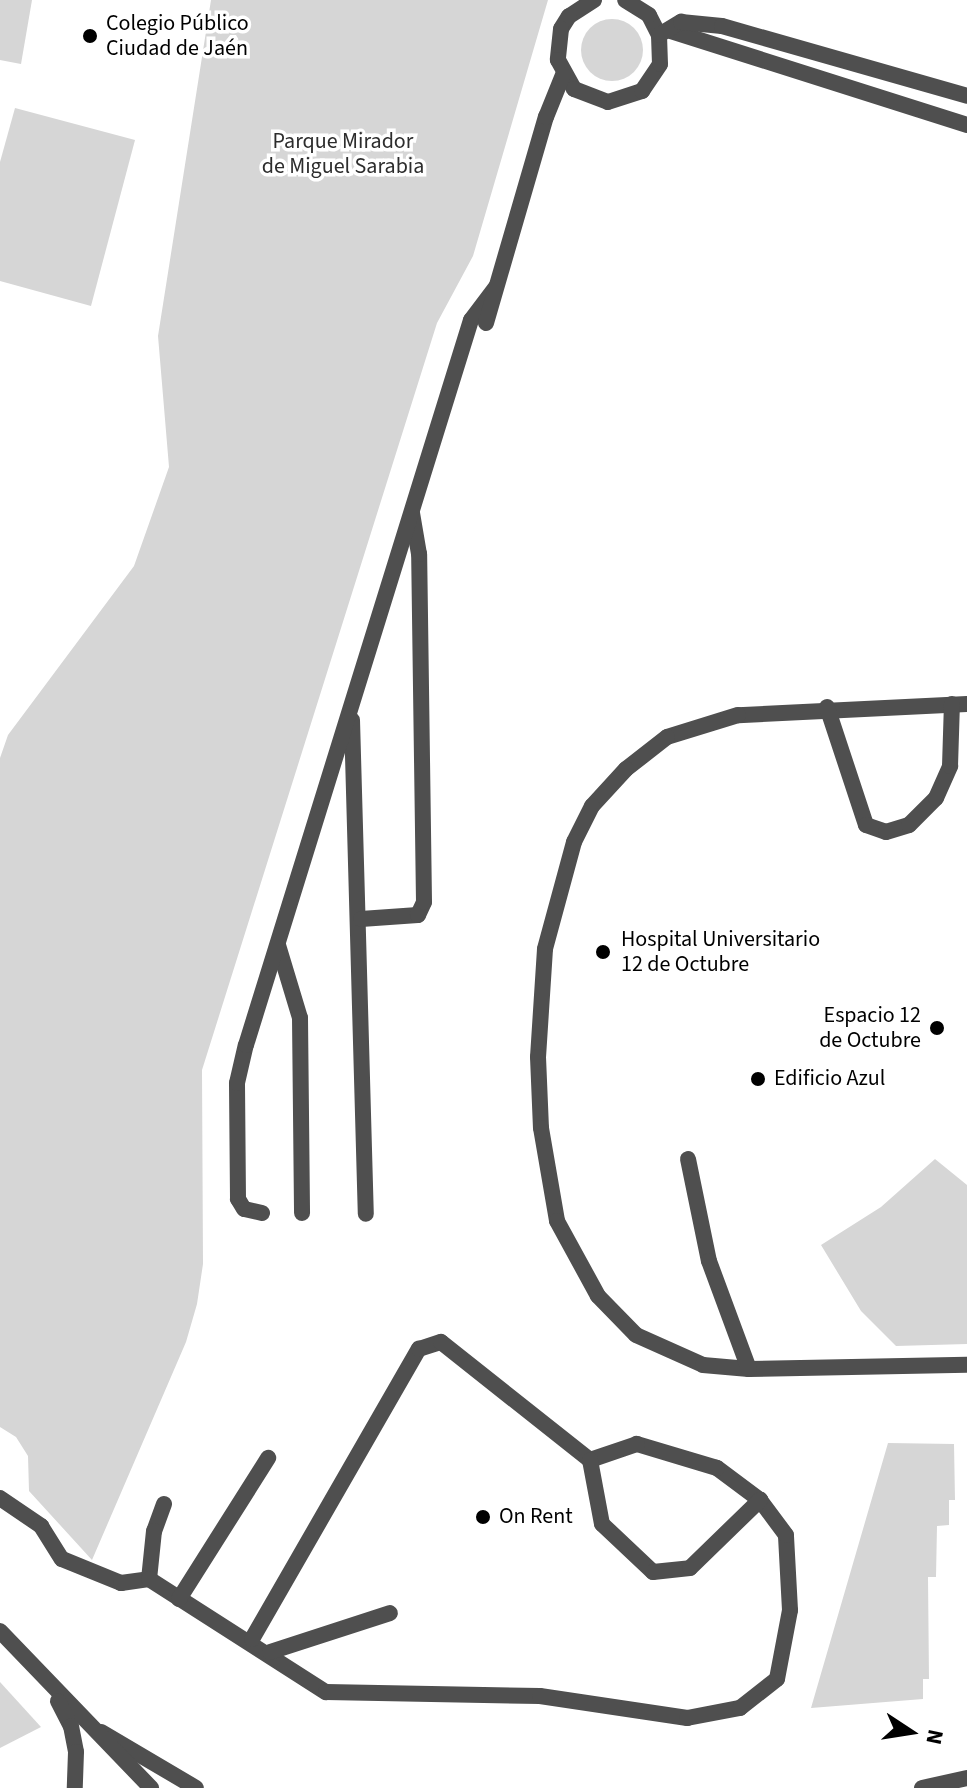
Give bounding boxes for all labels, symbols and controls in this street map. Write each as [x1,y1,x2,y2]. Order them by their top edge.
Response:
place label: Colegio Público Ciudad de Jaén [106,10,249,62]
marker: Colegio Público Ciudad de Jaén [81,27,99,45]
park label: Parque Mirador de Miguel Sarabia [262,128,424,180]
place label: Hospital Universitario 12 de Octubre [621,926,820,978]
marker: Hospital Universitario 12 de Octubre [592,941,614,963]
place label: Espacio 12 de Octubre [819,1002,921,1054]
marker: Espacio 12 de Octubre [928,1019,946,1037]
place label: Edificio Azul [774,1066,885,1092]
marker: Edificio Azul [749,1070,767,1088]
place label: On Rent [499,1504,573,1530]
marker: On Rent [474,1508,492,1526]
north arrow [871,1692,951,1772]
text: N [917,1726,952,1747]

